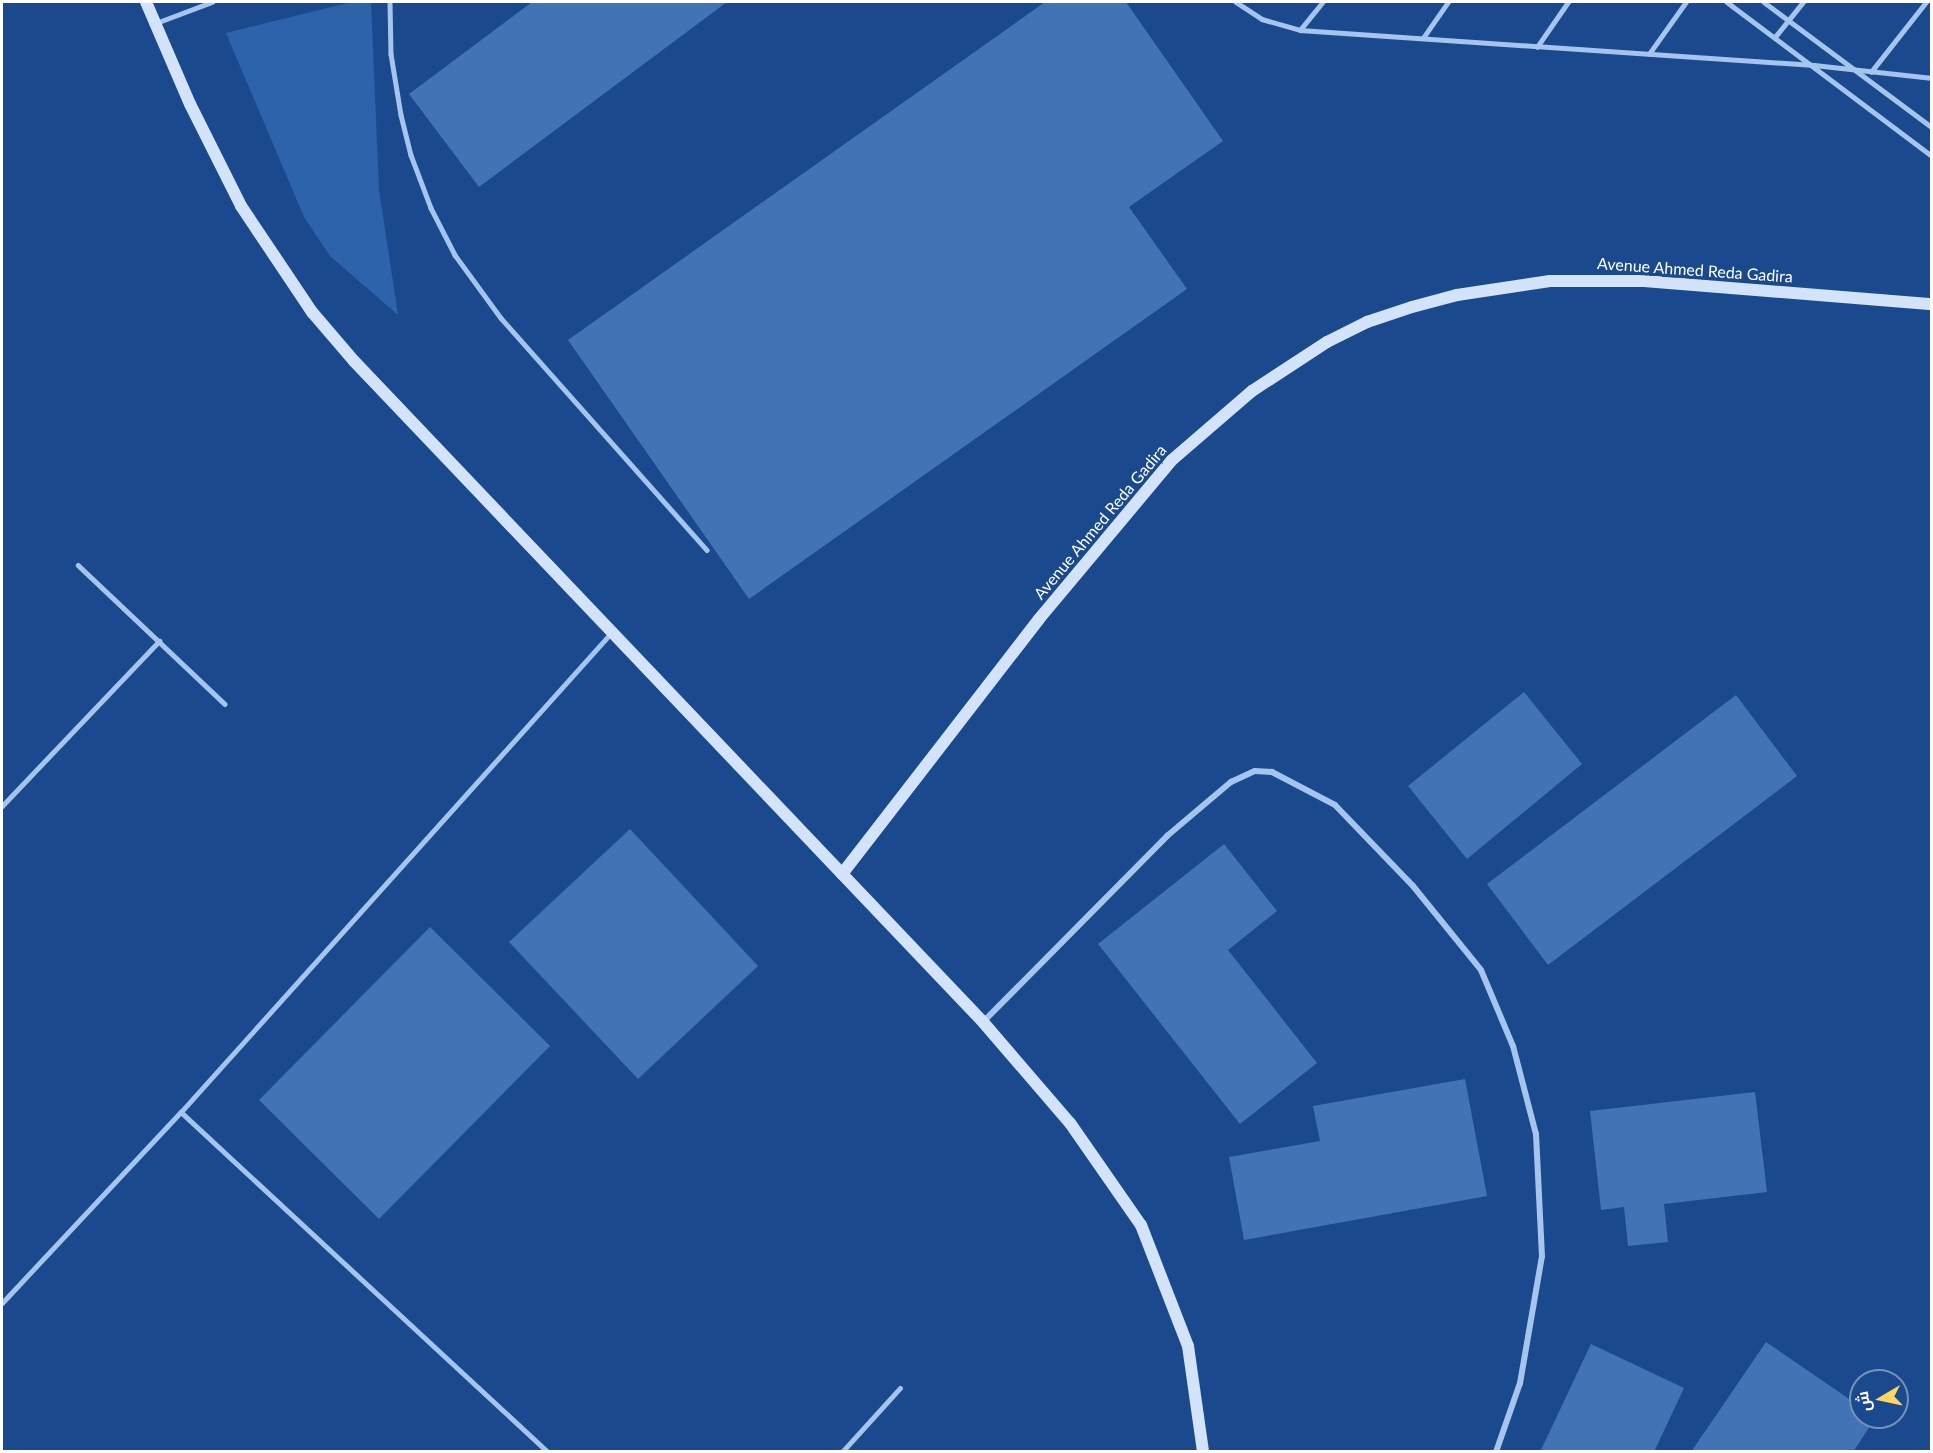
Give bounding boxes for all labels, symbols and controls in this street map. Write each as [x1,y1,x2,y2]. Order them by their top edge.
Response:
street label: Avenue Ahmed Reda Gadira [1596,254,1794,286]
street label: Avenue Ahmed Reda Gadira [1030,441,1170,603]
north arrow [1849,1369,1909,1429]
text: ش [1852,1390,1874,1413]

